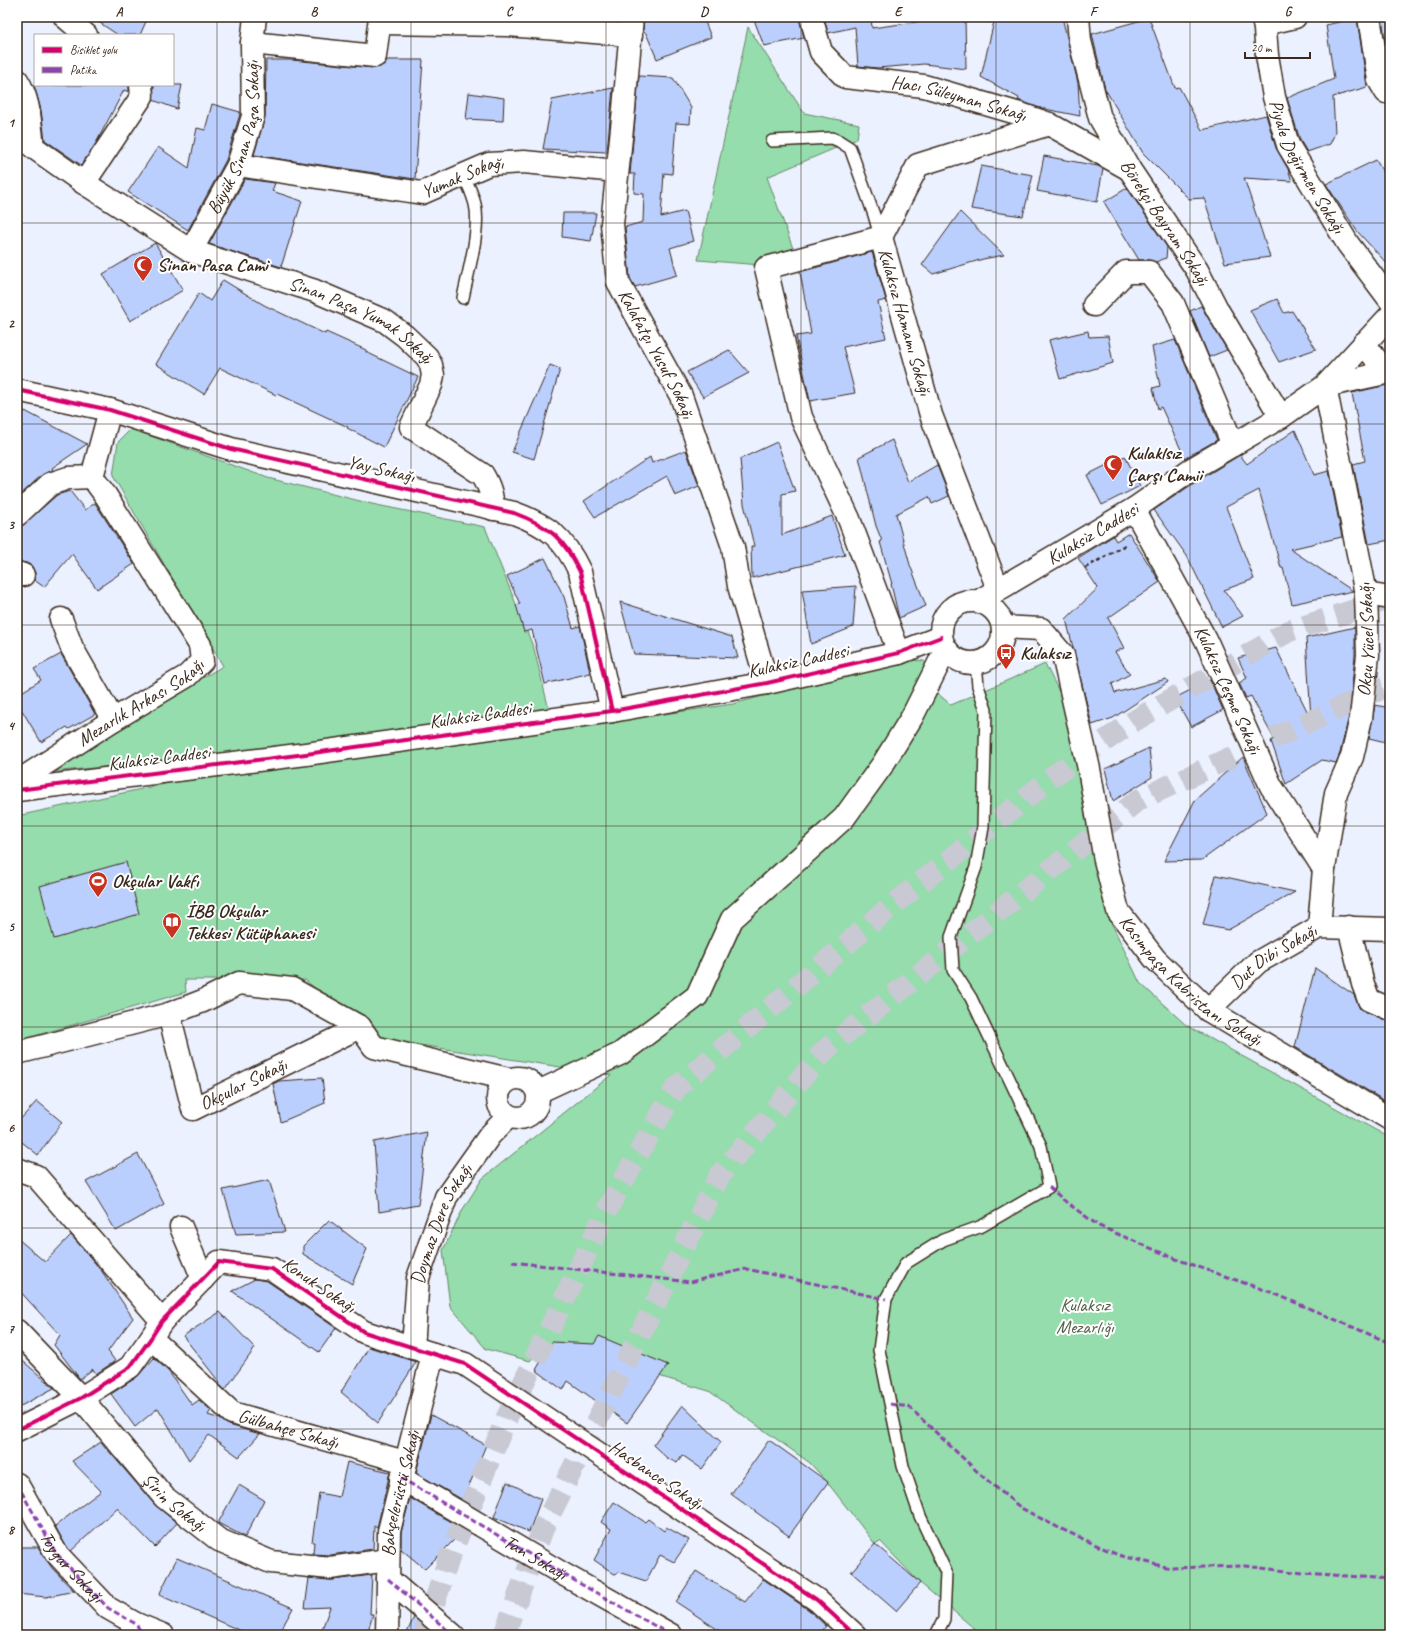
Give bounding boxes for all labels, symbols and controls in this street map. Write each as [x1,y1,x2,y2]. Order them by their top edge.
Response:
text: A [116,4,124,20]
text: B [311,4,319,20]
text: C [506,4,514,20]
text: D [700,4,709,20]
text: E [895,4,904,20]
text: F [1090,4,1099,20]
text: G [1285,4,1293,20]
legend [34,34,174,86]
scale bar [1245,34,1310,60]
text: 20 m [1251,40,1273,56]
text: Bisiklet yolu [70,42,118,58]
street label: Büyük Sinan Paşa Sokağı [201,59,266,218]
text: Patika [70,62,97,78]
street label: Hacı Süleyman Sokağı [890,70,1031,128]
street label: Piyale Değirmen Sokağı [1263,97,1351,239]
text: 1 [8,115,16,131]
street label: Yumak Sokağı [418,151,505,204]
street label: Börekçi Bayram Sokağı [1115,156,1216,291]
street label: Kulaksız Hamamı Sokağı [873,246,938,400]
place label: Sinan Pasa Cami [157,253,270,277]
mosque icon: Sinan Pasa Cami [132,254,154,282]
street label: Sinan Paşa Yumak Sokağı [286,271,441,369]
street label: Kalafatçı Yusuf Sokağı [612,285,700,423]
text: 2 [8,316,15,332]
place label: Kulaklsız Çarşı Camii [1127,441,1204,487]
street label: Yay Sokağı [345,450,418,489]
mosque icon: Kulaklsız Çarşı Camii [1102,453,1124,481]
street label: Kulaksiz Caddesi [1042,496,1145,570]
text: 3 [8,517,15,533]
street label: Okçu Yücel Sokağı [1351,580,1381,698]
street label: Kulaksız Çeşme Sokağı [1188,621,1268,759]
street label: Kulaksiz Caddesi [745,638,853,683]
place label: Kulaksız [1020,641,1072,665]
bus stop icon: Kulaksız [995,642,1017,670]
street label: Mezarlık Arkası Sokağı [73,653,210,752]
street label: Kulaksiz Caddesi [428,696,535,734]
text: 4 [8,718,16,734]
street label: Kulaksiz Caddesi [107,740,214,776]
place label: Okçular Vakfı [112,869,200,893]
sports icon: Okçular Vakfı [87,870,109,898]
place label: İBB Okçular Tekkesi Kütüphanesi [186,899,317,945]
library icon: İBB Okçular Tekkesi Kütüphanesi [161,911,183,939]
street label: Kasımpaşa Kabristanı Sokağı [1114,911,1268,1052]
street label: Dut Dibi Sokağı [1225,918,1322,994]
text: 5 [8,919,15,935]
street label: Okçular Sokağı [196,1052,292,1116]
text: 6 [8,1120,15,1136]
street label: Doymaz Dere Sokağı [406,1158,479,1285]
street label: Konuk Sokağı [278,1252,362,1319]
park label: Kulaksız Mezarlığı [1056,1293,1115,1339]
text: 7 [8,1321,15,1337]
street label: Gülbahçe Sokağı [235,1403,343,1455]
street label: Bahçelerüstü Sokağı [377,1427,426,1556]
street label: Hasbance Sokağı [605,1435,709,1516]
street label: Şirin Sokağı [137,1468,212,1538]
text: 8 [8,1522,16,1538]
street label: Toygar Sokağı [34,1527,110,1609]
street label: Tan Sokağı [499,1529,572,1586]

